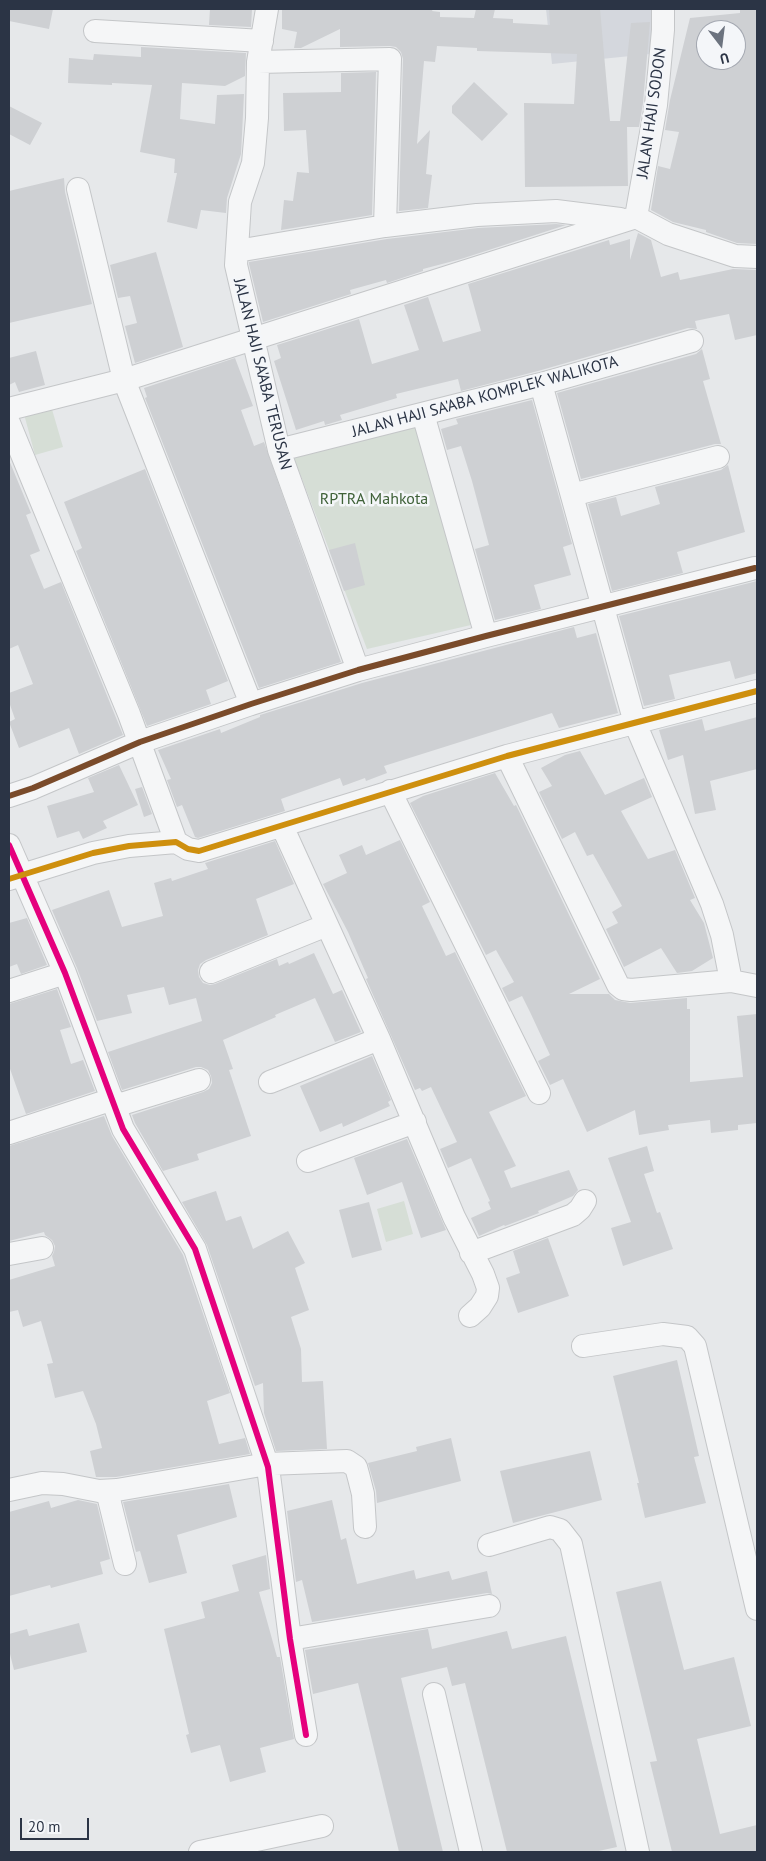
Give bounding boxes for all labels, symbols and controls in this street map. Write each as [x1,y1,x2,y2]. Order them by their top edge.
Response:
north arrow [696,20,746,70]
street label: JALAN HAJI SODON [633,46,671,180]
text: U [718,49,731,68]
street label: JALAN HAJI SA'ABA TERUSAN [229,276,295,472]
street label: JALAN HAJI SA'ABA KOMPLEK WALIKOTA [350,352,620,442]
park label: RPTRA Mahkota [320,489,428,509]
scale bar [22,1808,91,1840]
text: 20 m [28,1817,61,1836]

